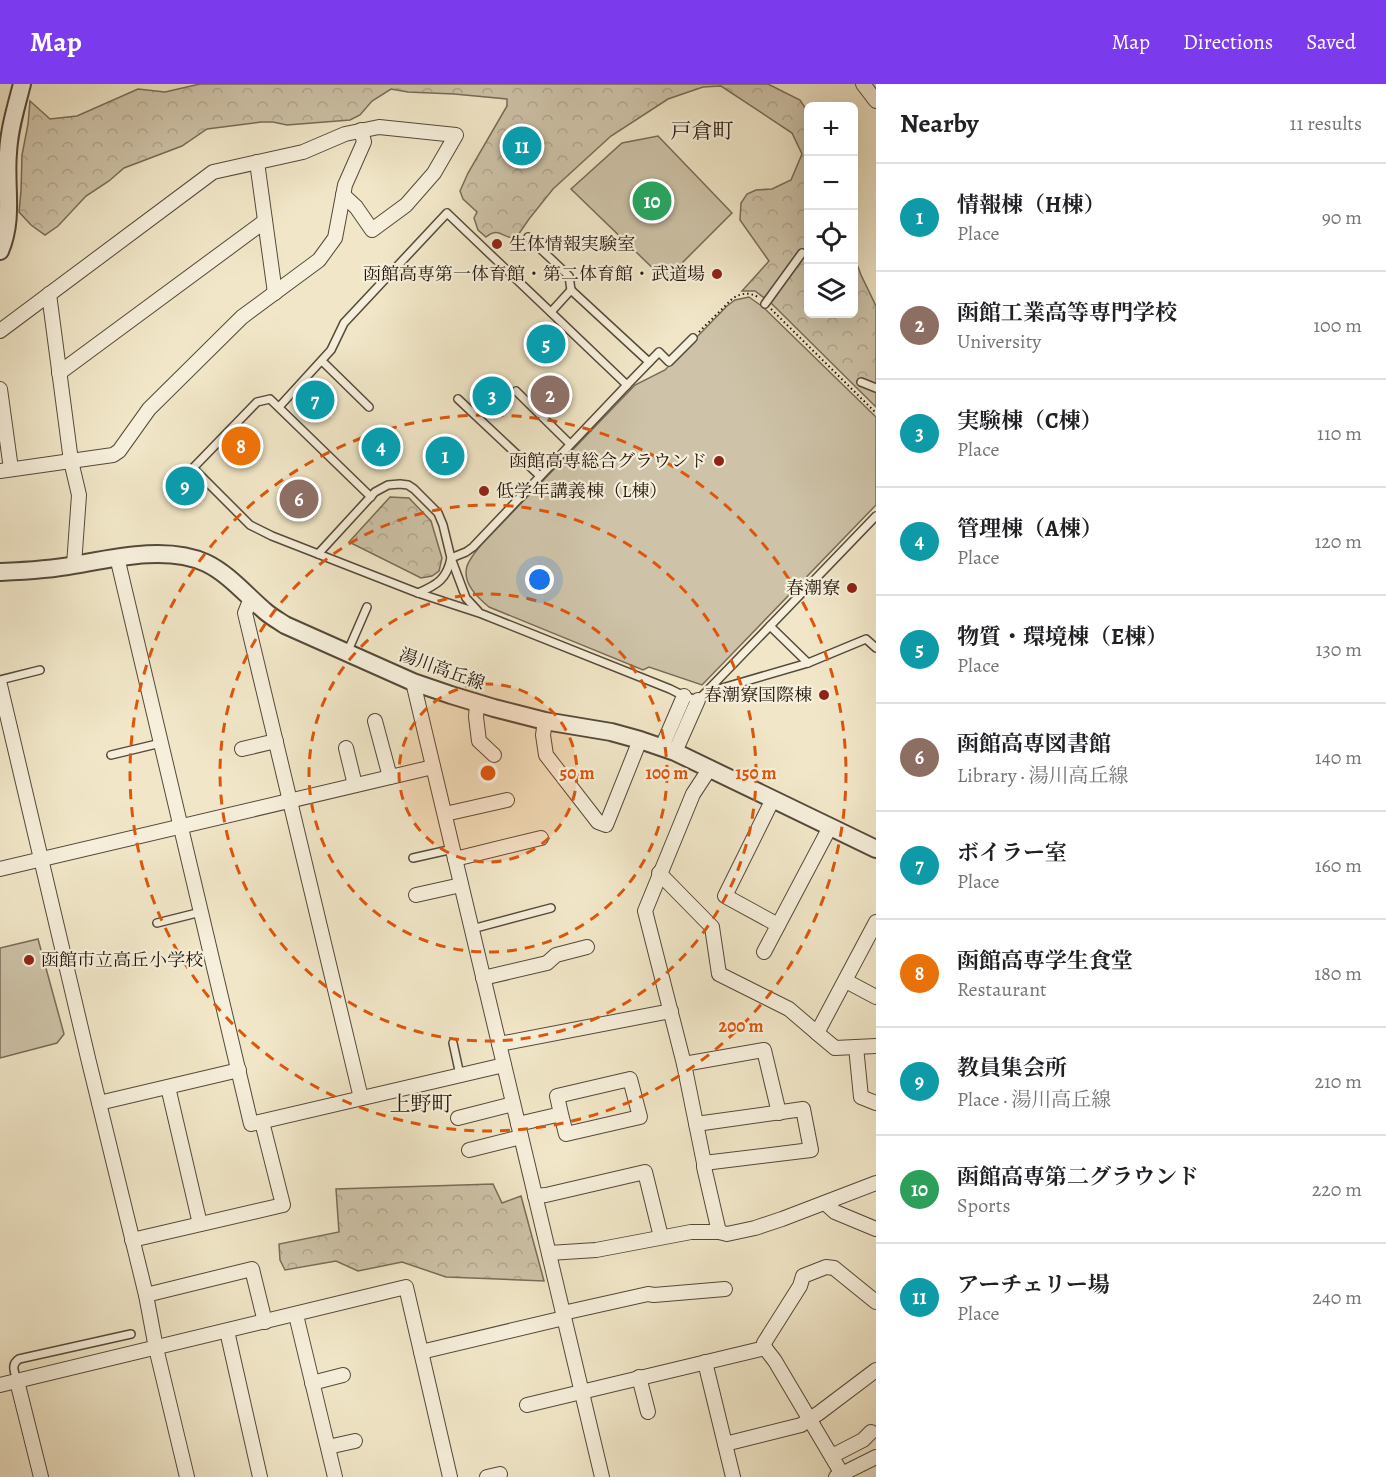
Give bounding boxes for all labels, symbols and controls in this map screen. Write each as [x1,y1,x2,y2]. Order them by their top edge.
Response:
text: Map [30,23,82,61]
text: Map [1112,28,1150,56]
text: Directions [1183,28,1273,56]
text: Saved [1306,28,1356,56]
map controls [804,102,858,318]
button: + [804,102,858,156]
text: Nearby [900,106,979,141]
text: 11 results [1290,110,1362,137]
district label: 戸倉町 [671,117,734,145]
pin: 11 [502,124,542,168]
button: − [804,156,858,210]
pin: 10 [632,178,672,224]
text: 情報棟（H棟） [957,190,1105,220]
text: 1 [916,204,923,231]
text: 90 m [1322,204,1362,231]
button: locate [804,210,858,264]
text: Place [957,220,999,247]
place label: 生体情報実験室 [509,232,635,256]
marker: 生体情報実験室 [490,237,504,251]
place label: 函館高専第一体育館・第二体育館・武道場 [363,262,705,286]
button: layers [804,264,858,318]
marker: 函館高専第一体育館・第二体育館・武道場 [710,267,724,281]
text: 函館工業高等専門学校 [957,298,1177,328]
text: 2 [915,312,924,339]
text: 100 m [1313,312,1362,339]
pin: 5 [526,322,566,366]
text: University [957,328,1041,355]
pin: 2 [530,372,570,418]
pin: 3 [472,374,512,418]
pin: 7 [296,378,334,422]
text: 実験棟（C棟） [957,406,1103,436]
text: 3 [915,420,924,447]
text: 110 m [1317,420,1362,447]
pin: 8 [222,424,260,469]
pin: 4 [362,424,400,470]
pin: 1 [426,434,464,478]
text: Place [957,436,999,463]
place label: 函館高専総合グラウンド [509,449,707,473]
marker: 函館高専総合グラウンド [712,454,726,468]
pin: 9 [166,464,204,508]
pin: 6 [280,476,318,522]
place label: 低学年講義棟（L棟） [496,479,667,503]
marker: 低学年講義棟（L棟） [477,484,491,498]
text: 管理棟（A棟） [957,514,1103,544]
text: 4 [915,528,924,555]
text: 120 m [1314,528,1362,555]
text: Place [957,544,999,571]
your location [525,565,554,594]
place label: 春潮寮 [786,576,840,600]
marker: 春潮寮 [845,581,859,595]
text: 物質・環境棟（E棟） [957,622,1168,652]
text: 5 [915,636,924,663]
text: 130 m [1316,636,1362,663]
street label: 湯川高丘線 [396,642,488,696]
text: Place [957,652,999,679]
place label: 春潮寮国際棟 [704,683,812,707]
marker: 春潮寮国際棟 [817,688,831,702]
text: 函館高専図書館 [957,729,1111,759]
text: 6 [915,744,924,771]
text: 140 m [1315,744,1362,771]
text: 50 m [560,761,594,785]
text: 100 m [646,761,688,785]
text: 150 m [735,761,777,785]
text: Library · 湯川高丘線 [957,762,1128,789]
centre of rings [478,763,498,783]
text: ボイラー室 [957,838,1067,868]
text: 7 [915,852,924,879]
text: 160 m [1315,852,1362,879]
text: Place [957,868,999,895]
text: 函館高専学生食堂 [957,946,1133,976]
place label: 函館市立高丘小学校 [41,948,203,972]
marker: 函館市立高丘小学校 [22,953,36,967]
text: 8 [915,960,924,987]
text: 180 m [1314,960,1362,987]
text: Restaurant [957,976,1047,1003]
text: 200 m [718,1014,764,1038]
text: 教員集会所 [957,1053,1067,1083]
text: 9 [915,1068,924,1095]
text: 210 m [1314,1068,1362,1095]
text: Place · 湯川高丘線 [957,1086,1111,1113]
district label: 上野町 [390,1090,453,1118]
text: 函館高専第二グラウンド [957,1162,1199,1192]
text: 10 [911,1176,928,1203]
text: 220 m [1312,1176,1362,1203]
text: Sports [957,1192,1010,1219]
text: アーチェリー場 [957,1270,1110,1300]
text: 11 [912,1284,927,1311]
text: 240 m [1312,1284,1362,1311]
text: Place [957,1300,999,1327]

